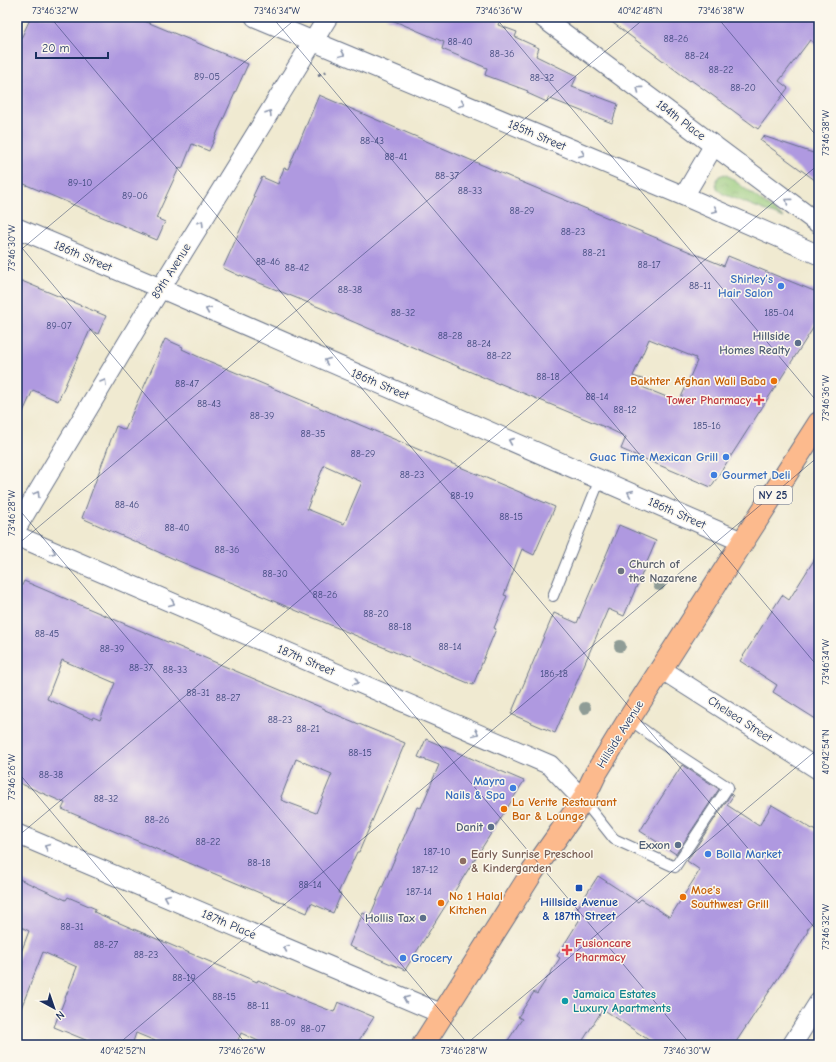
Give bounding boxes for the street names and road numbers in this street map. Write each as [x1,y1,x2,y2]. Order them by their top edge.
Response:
street label: 184th Place [654,97,708,143]
street label: 185th Street [506,117,568,154]
street label: 186th Street [52,238,114,275]
street label: 89th Avenue [148,241,194,301]
street label: 186th Street [349,366,411,403]
road number: NY 25 [754,486,792,504]
street label: 186th Street [646,494,708,532]
street label: 187th Street [275,642,337,678]
street label: Chelsea Street [705,693,775,745]
street label: Hillside Avenue [594,698,646,770]
street label: 187th Place [200,906,258,942]

